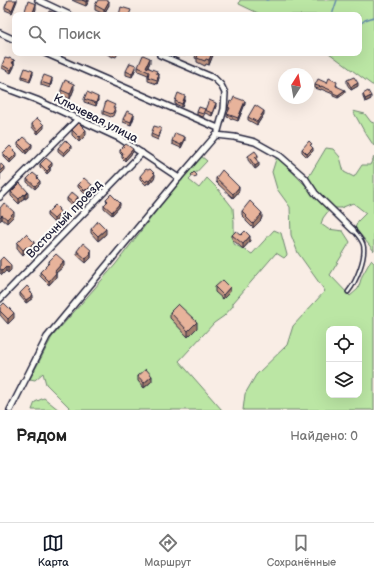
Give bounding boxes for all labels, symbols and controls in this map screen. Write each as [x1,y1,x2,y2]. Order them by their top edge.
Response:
search box [12,12,362,56]
icon: search [26,23,48,45]
text: Поиск [58,25,101,44]
north arrow [278,68,314,104]
street label: Ключевая улица [51,91,141,146]
street label: Восточный проезд [23,177,106,262]
map controls [326,326,362,398]
button: locate [326,326,362,362]
button: layers [326,362,362,398]
text: Рядом [16,426,67,446]
text: Найдено: 0 [290,428,358,444]
tab: Карта [38,532,69,569]
tab: Маршрут [144,532,191,569]
tab: Сохранённые [267,532,336,569]

